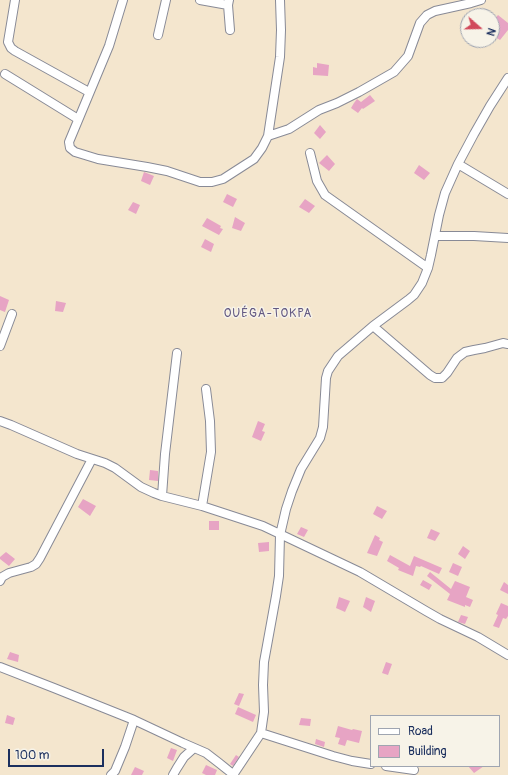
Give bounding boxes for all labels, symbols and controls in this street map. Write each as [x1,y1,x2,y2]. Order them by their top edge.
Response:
north arrow [460,8,500,48]
text: N [483,26,498,38]
district label: OUÉGA-TOKPA [224,307,312,321]
legend [370,715,500,767]
text: Road [408,724,433,739]
scale bar [10,741,106,767]
text: Building [408,744,447,759]
text: 100 m [15,748,49,763]

